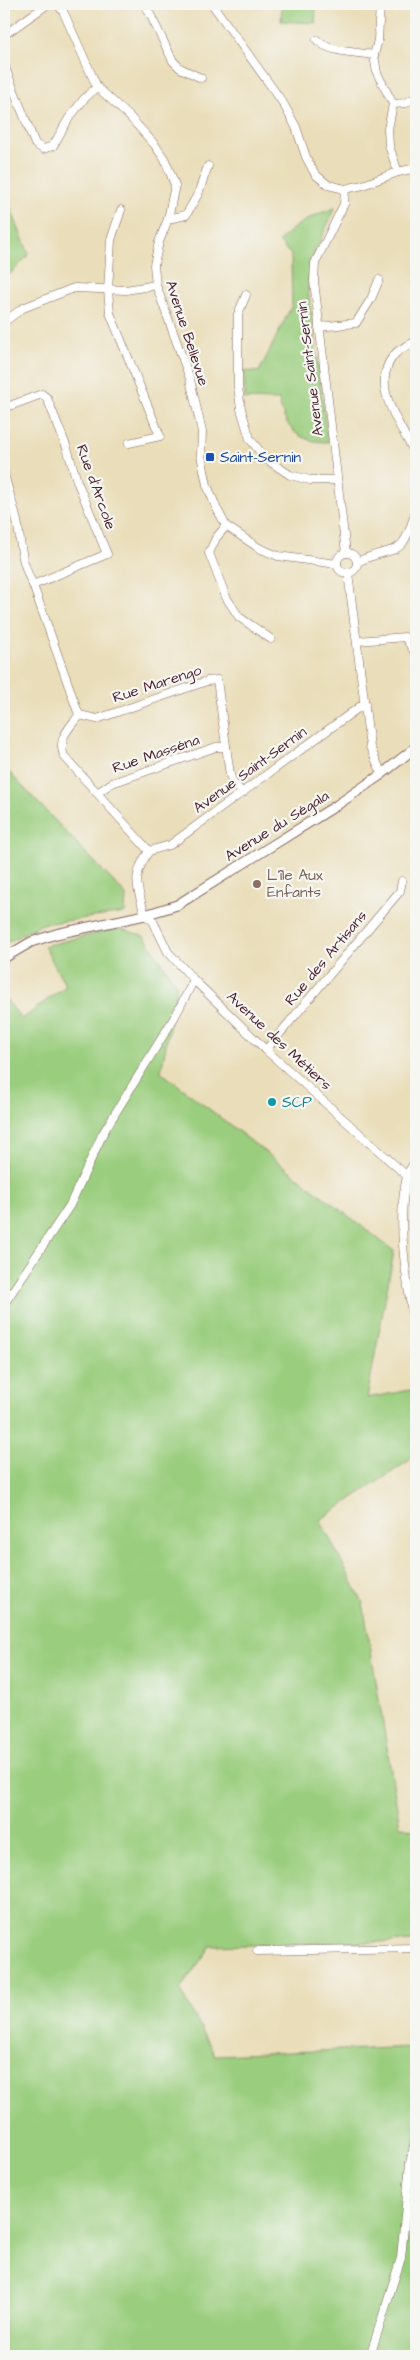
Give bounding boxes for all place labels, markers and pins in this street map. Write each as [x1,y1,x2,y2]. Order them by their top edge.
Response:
place label: Saint-Sernin [220,447,302,468]
marker: Saint-Sernin [204,451,216,463]
place label: L'île Aux Enfants [267,865,324,903]
marker: L'île Aux Enfants [251,878,263,890]
place label: SCP [282,1092,312,1113]
marker: SCP [266,1096,278,1108]

